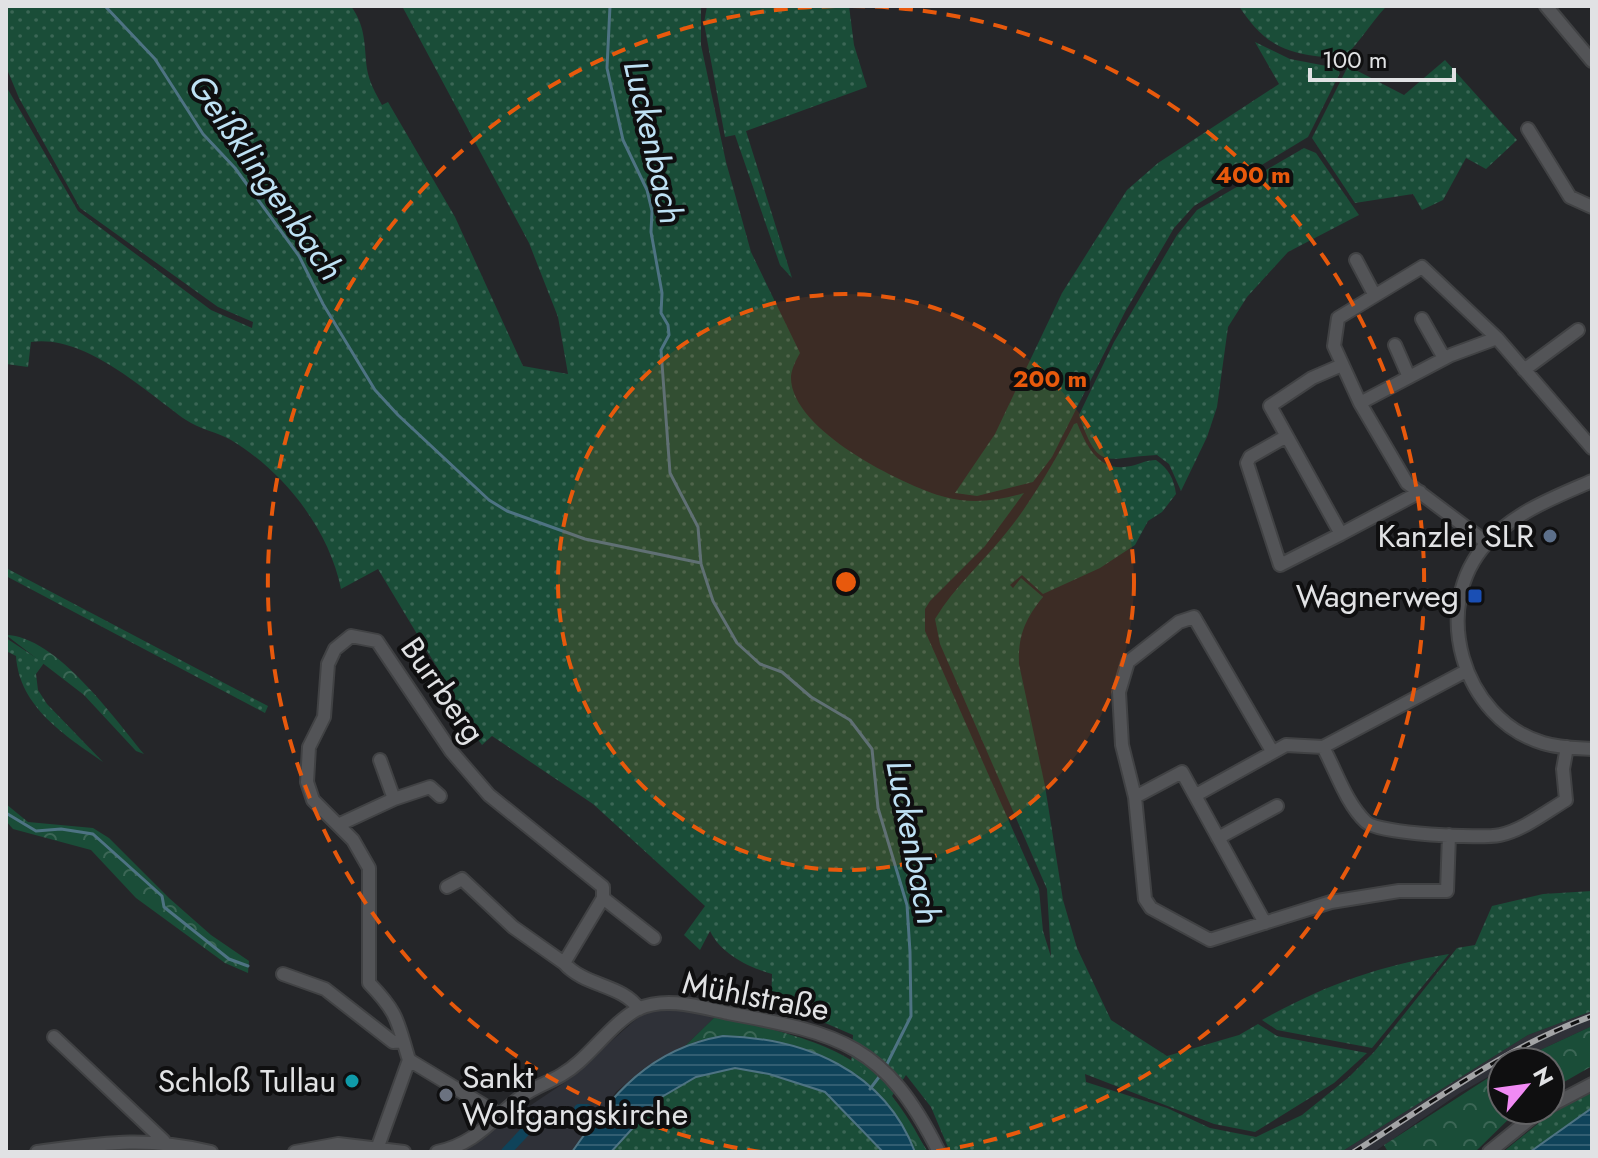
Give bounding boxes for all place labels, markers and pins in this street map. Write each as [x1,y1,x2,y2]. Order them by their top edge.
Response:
place label: Kanzlei SLR [1377,513,1534,559]
marker: Kanzlei SLR [1541,527,1559,545]
centre of rings [832,568,860,596]
place label: Wagnerweg [1296,573,1459,619]
marker: Wagnerweg [1466,587,1484,605]
place label: Sankt Wolfgangskirche [462,1054,688,1137]
place label: Schloß Tullau [158,1058,336,1104]
marker: Schloß Tullau [343,1072,361,1090]
marker: Sankt Wolfgangskirche [437,1086,455,1104]

